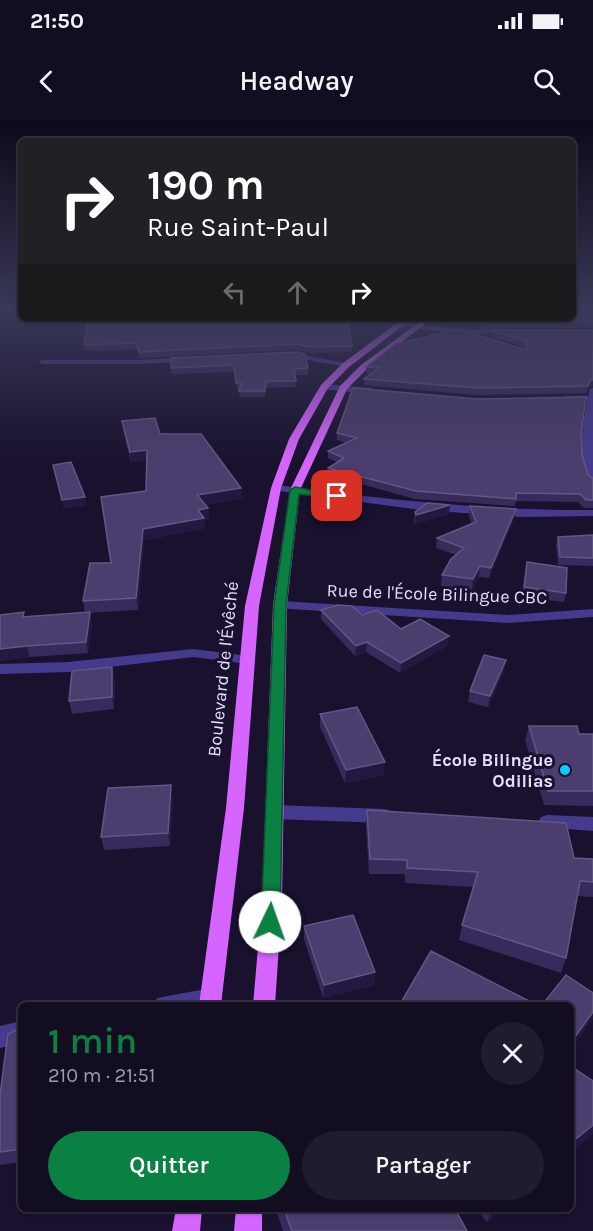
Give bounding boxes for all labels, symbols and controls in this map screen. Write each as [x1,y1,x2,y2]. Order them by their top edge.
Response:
text: 21:50 [30,8,84,34]
icon: back [30,65,63,98]
text: Headway [240,65,353,97]
icon: search [530,65,563,98]
text: 190 m [147,160,265,210]
icon: right [48,162,126,240]
text: Rue Saint-Paul [147,211,329,243]
icon: left [218,276,251,309]
icon: ahead [281,276,314,309]
icon: right [344,276,377,309]
pin [311,470,362,521]
icon: arrive [320,479,353,512]
street label: Rue de l'École Bilingue CBC [326,578,548,609]
street label: Boulevard de l'Évêché [202,580,243,758]
place label: École Bilingue Odilias [432,748,553,792]
marker: École Bilingue Odilias [558,763,572,777]
position arrow [238,890,302,954]
text: 1 min [48,1020,137,1062]
button: close [481,1022,544,1085]
text: 210 m · 21:51 [48,1064,155,1087]
button: Quitter [48,1131,290,1200]
button: Partager [302,1131,544,1200]

